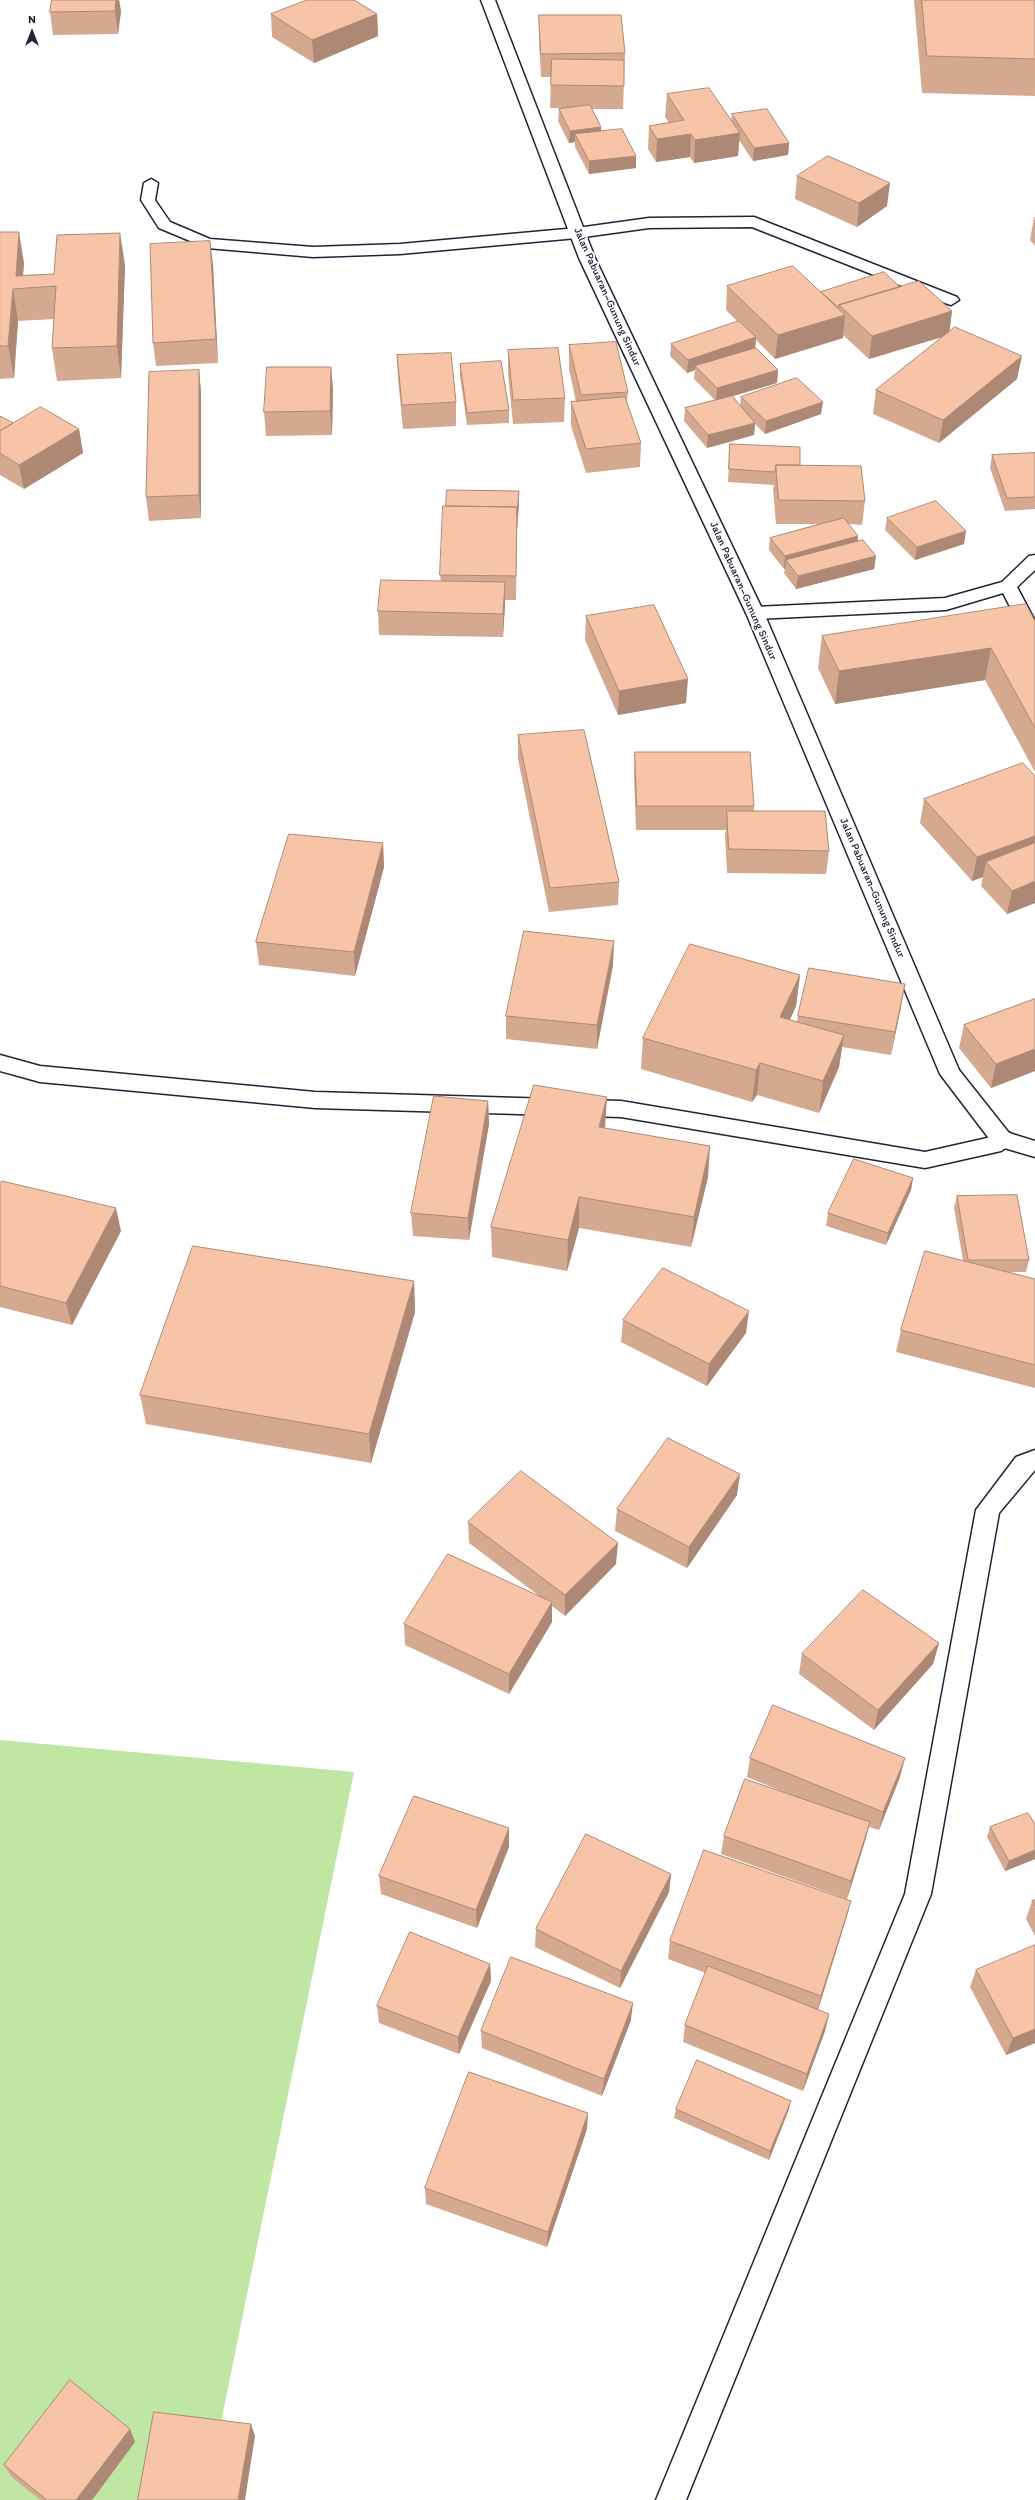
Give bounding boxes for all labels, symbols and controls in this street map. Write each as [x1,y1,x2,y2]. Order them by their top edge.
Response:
north arrow [12,12,52,52]
text: N [28,13,36,26]
street label: Jalan Pabuaran–Gunung Sindur [570,226,644,368]
street label: Jalan Pabuaran–Gunung Sindur [706,520,780,662]
street label: Jalan Pabuaran–Gunung Sindur [837,816,907,960]

